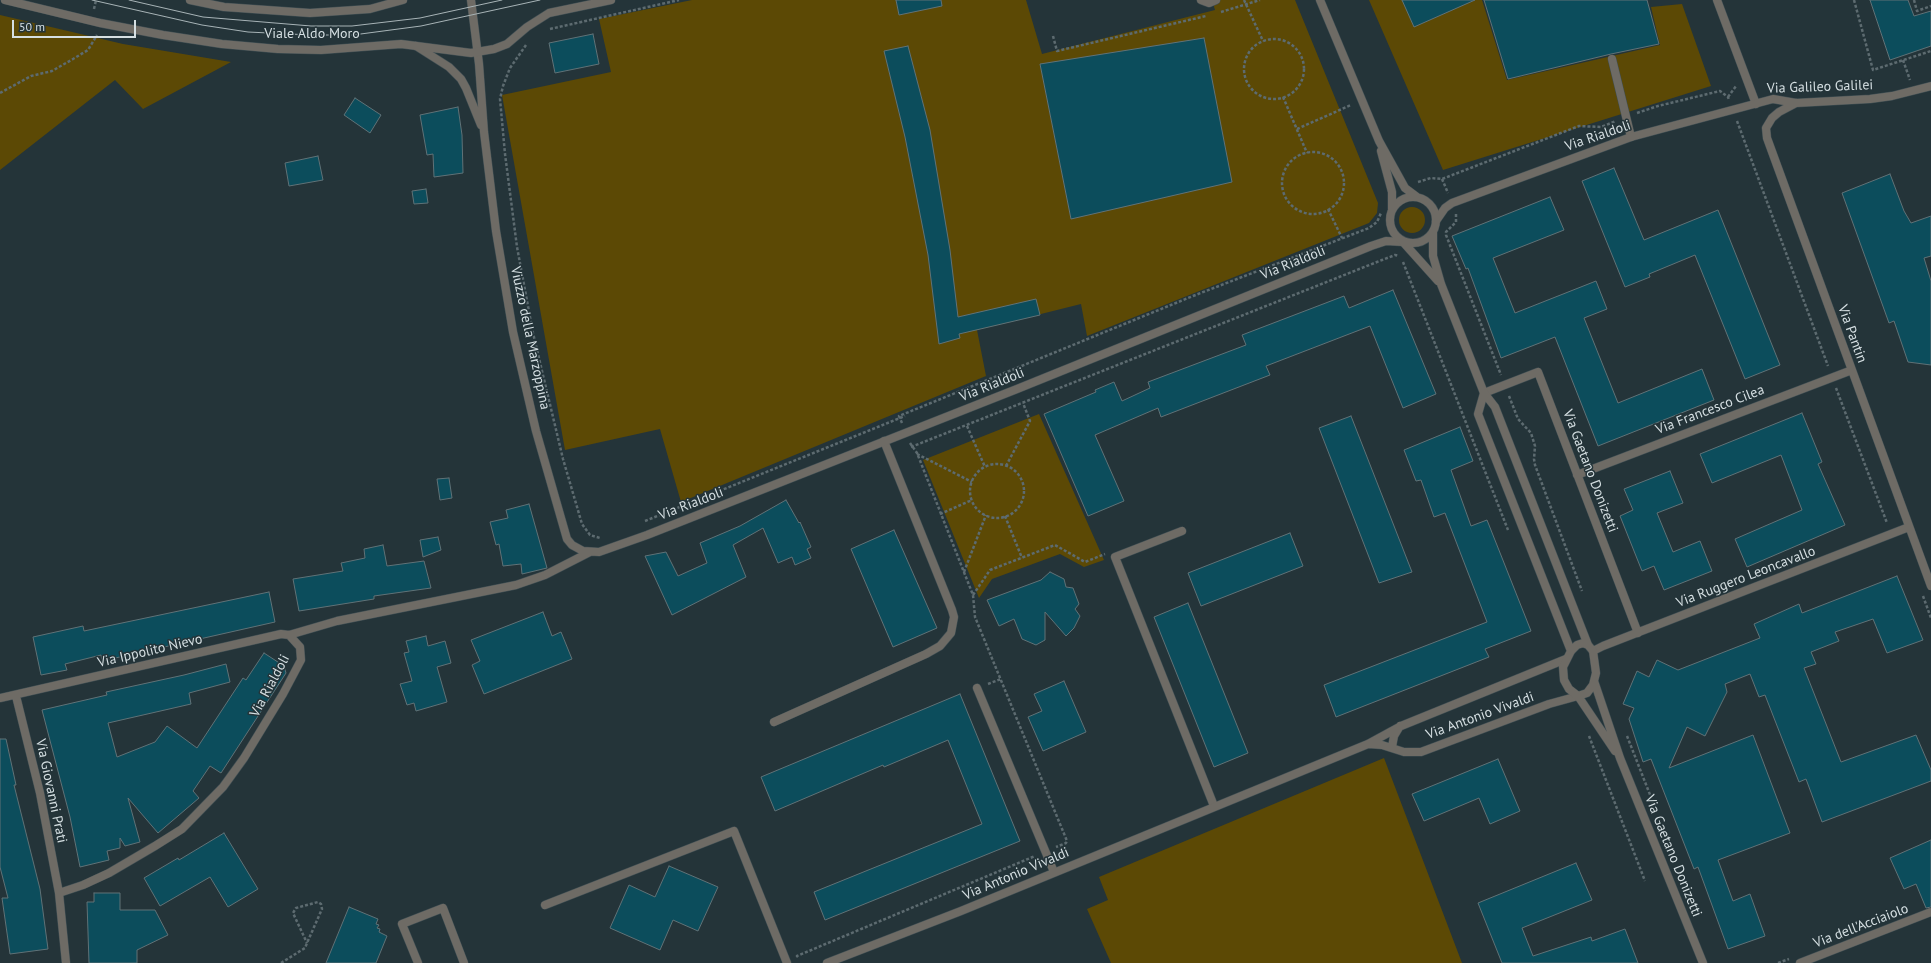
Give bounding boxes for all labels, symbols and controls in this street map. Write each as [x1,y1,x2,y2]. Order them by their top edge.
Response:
scale bar [14,12,138,38]
text: 50 m [19,19,45,34]
street label: Viale Aldo Moro [264,26,360,42]
street label: Via Galileo Galilei [1767,77,1873,97]
street label: Via Rialdoli [1563,117,1633,155]
street label: Via Rialdoli [1258,242,1328,284]
street label: Viuzzo della Marzoppina [507,265,553,411]
street label: Via Pantin [1834,303,1870,365]
street label: Via Rialdoli [957,364,1027,406]
street label: Via Francesco Cilea [1653,382,1767,438]
street label: Via Gaetano Donizetti [1559,407,1621,535]
street label: Via Rialdoli [656,484,726,524]
street label: Via Ruggero Leoncavallo [1674,543,1818,611]
street label: Via Ippolito Nievo [96,631,204,671]
street label: Via Rialdoli [247,652,293,720]
street label: Via Antonio Vivaldi [1424,689,1536,743]
street label: Via Giovanni Prati [32,737,70,845]
street label: Via Gaetano Donizetti [1641,793,1705,919]
street label: Via Antonio Vivaldi [960,844,1072,904]
street label: Via dell'Acciaiolo [1811,900,1911,952]

